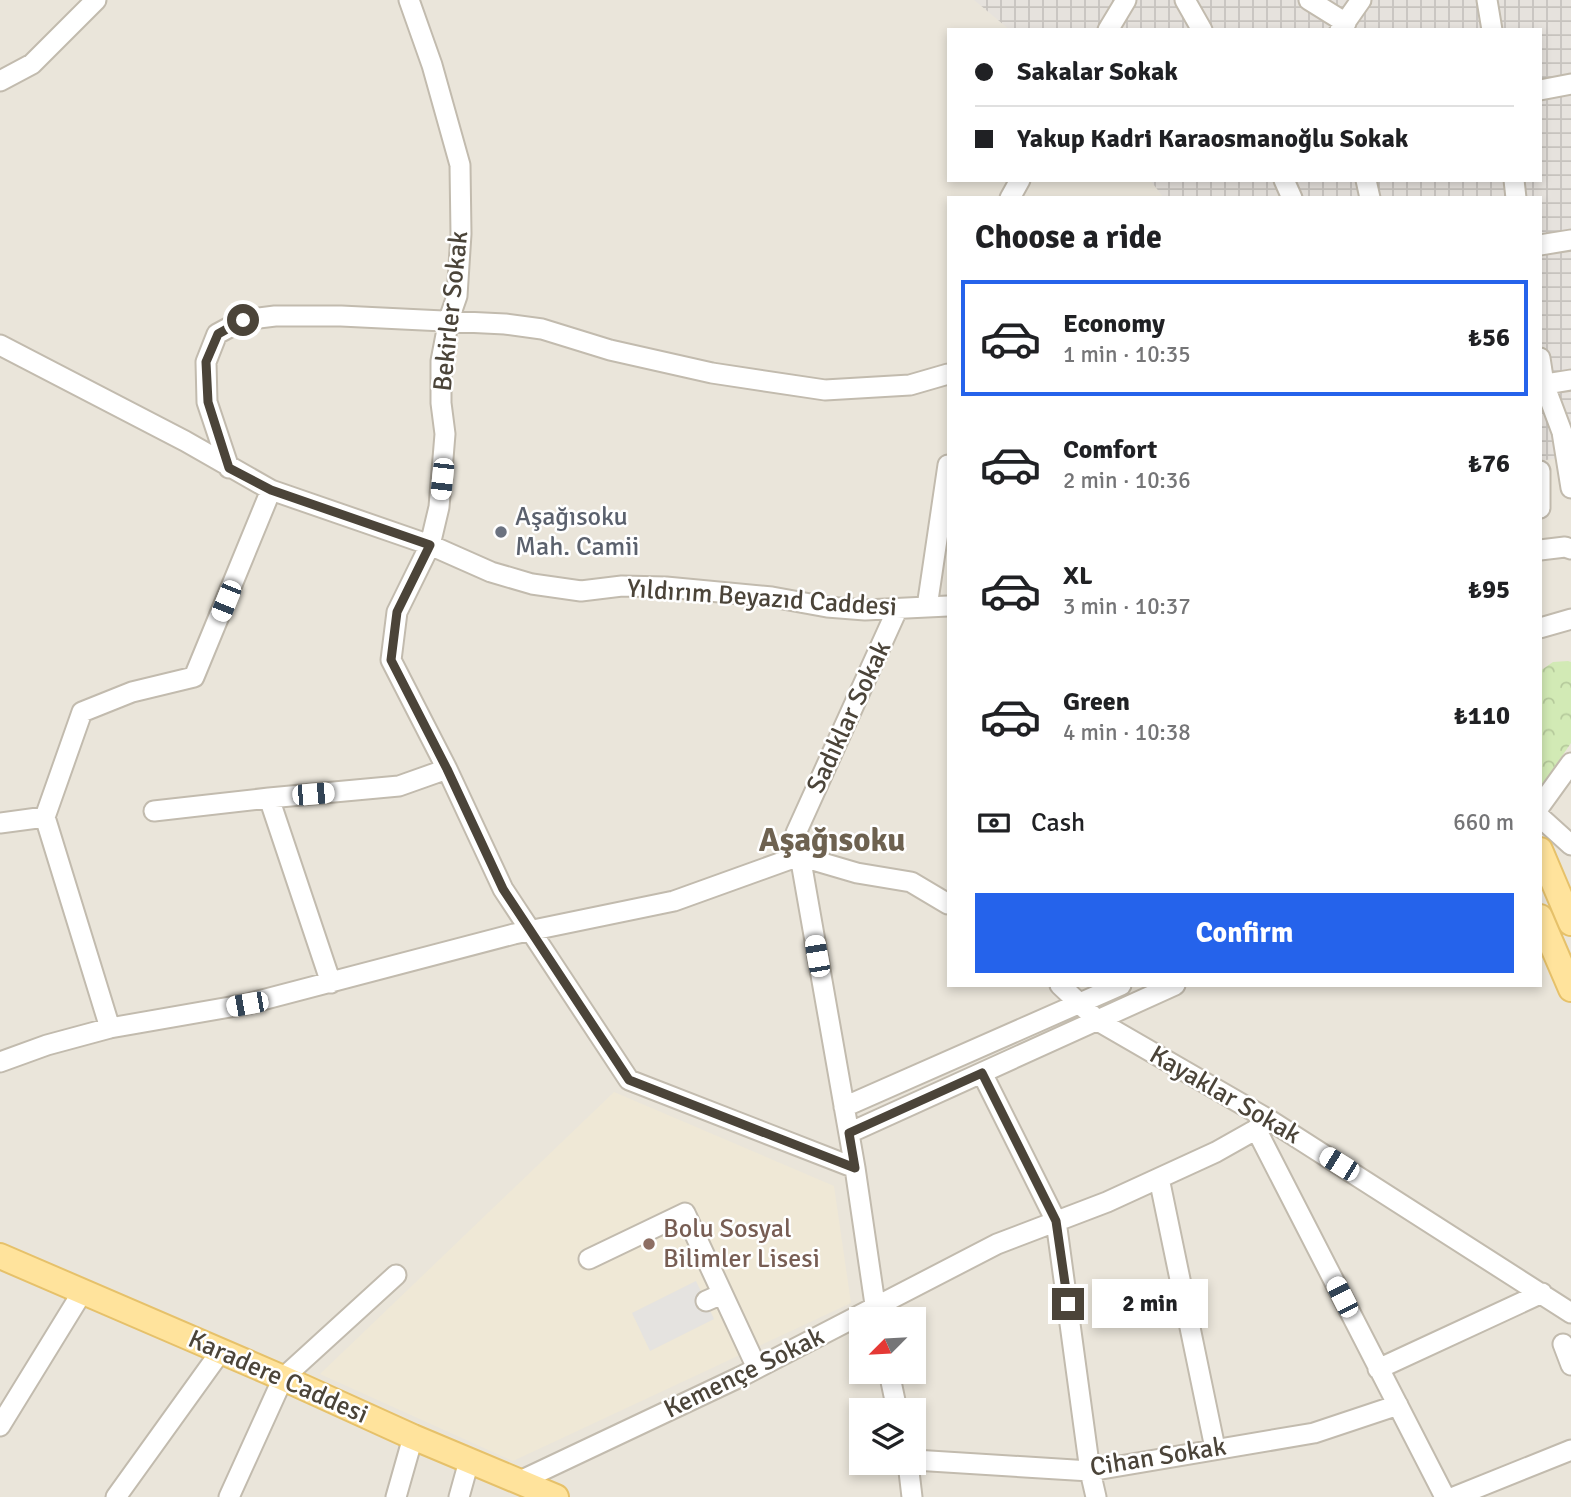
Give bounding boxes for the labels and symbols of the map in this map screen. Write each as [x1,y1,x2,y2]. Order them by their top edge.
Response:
street label: Bekirler Sokak [427,229,475,393]
route start [227,304,259,336]
car [430,457,455,501]
place label: Aşağısoku Mah. Camii [515,501,639,563]
marker: Aşağısoku Mah. Camii [493,524,509,540]
street label: Yıldırım Beyazıd Caddesi [626,573,898,623]
car [209,578,244,624]
street label: Sadıklar Sokak [800,636,898,798]
car [292,782,335,806]
district label: Aşağısoku [759,820,905,861]
car [804,933,831,979]
car [225,990,270,1018]
street label: Kayaklar Sokak [1144,1039,1306,1151]
car [1316,1144,1363,1184]
place label: Bolu Sosyal Bilimler Lisesi [663,1213,820,1275]
marker: Bolu Sosyal Bilimler Lisesi [641,1236,657,1252]
car [1324,1274,1361,1320]
callout: 2 min [1092,1280,1208,1328]
route end [1052,1288,1084,1320]
north arrow [849,1307,926,1384]
street label: Kemençe Sokak [659,1320,829,1426]
street label: Karadere Caddesi [183,1323,373,1431]
street label: Cihan Sokak [1088,1430,1228,1484]

